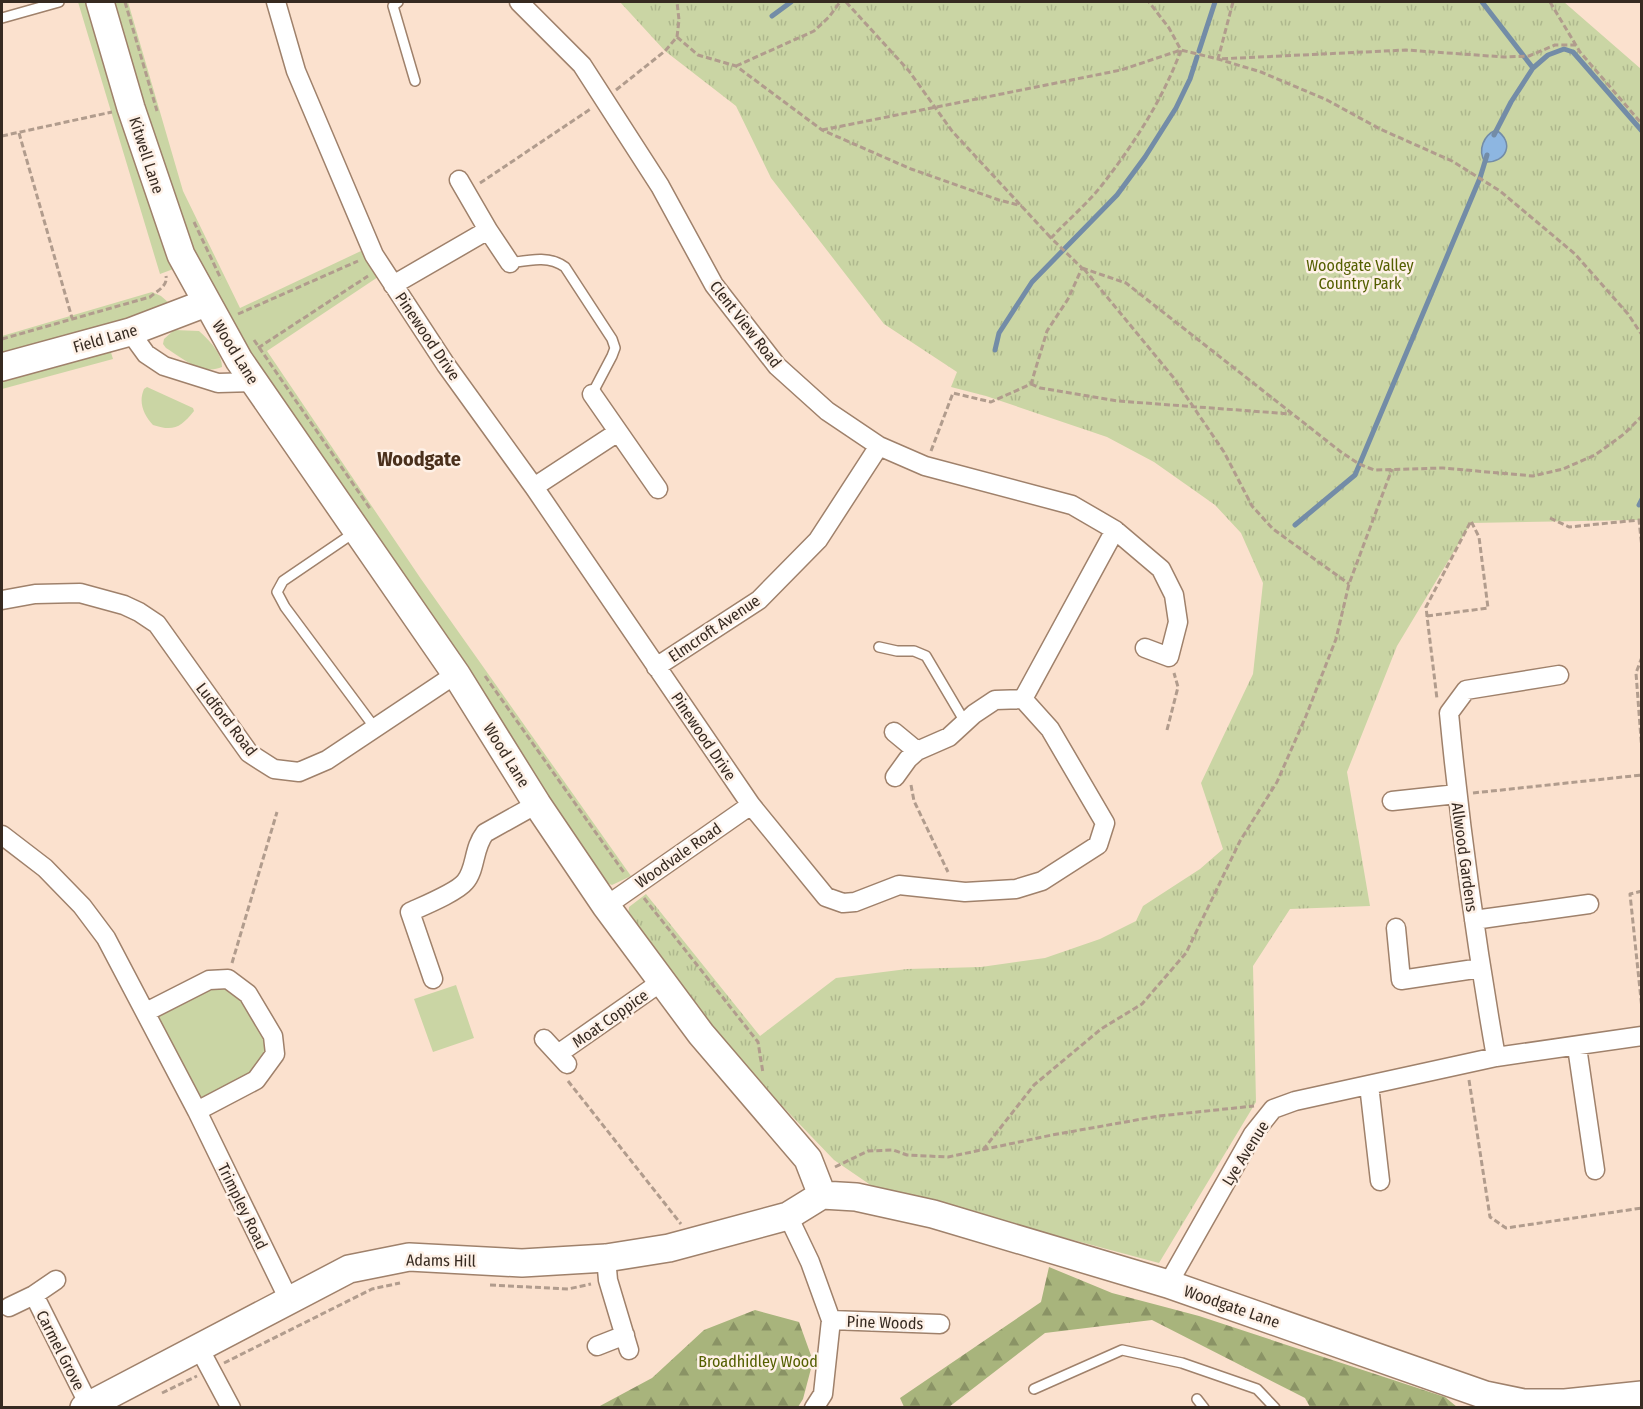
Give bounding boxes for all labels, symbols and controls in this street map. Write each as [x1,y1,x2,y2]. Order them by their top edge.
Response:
street label: Kitwell Lane [125,114,168,196]
park label: Woodgate Valley Country Park [1306,256,1415,293]
street label: Clent View Road [706,277,785,372]
street label: Pinewood Drive [391,289,464,384]
street label: Wood Lane [208,317,263,388]
street label: Field Lane [71,320,140,357]
district label: Woodgate [377,447,461,471]
street label: Elmcroft Avenue [665,591,764,666]
street label: Ludford Road [192,679,261,760]
street label: Pinewood Drive [667,689,740,784]
street label: Wood Lane [479,720,534,791]
street label: Allwood Gardens [1447,801,1482,913]
street label: Woodvale Road [632,819,725,892]
street label: Moat Coppice [569,985,652,1051]
street label: Lye Avenue [1218,1117,1273,1189]
street label: Trimpley Road [214,1160,272,1252]
street label: Adams Hill [406,1250,476,1271]
street label: Woodgate Lane [1181,1281,1282,1332]
street label: Carmel Grove [32,1307,89,1393]
street label: Pine Woods [846,1312,924,1333]
park label: Broadhidley Wood [698,1352,818,1371]

